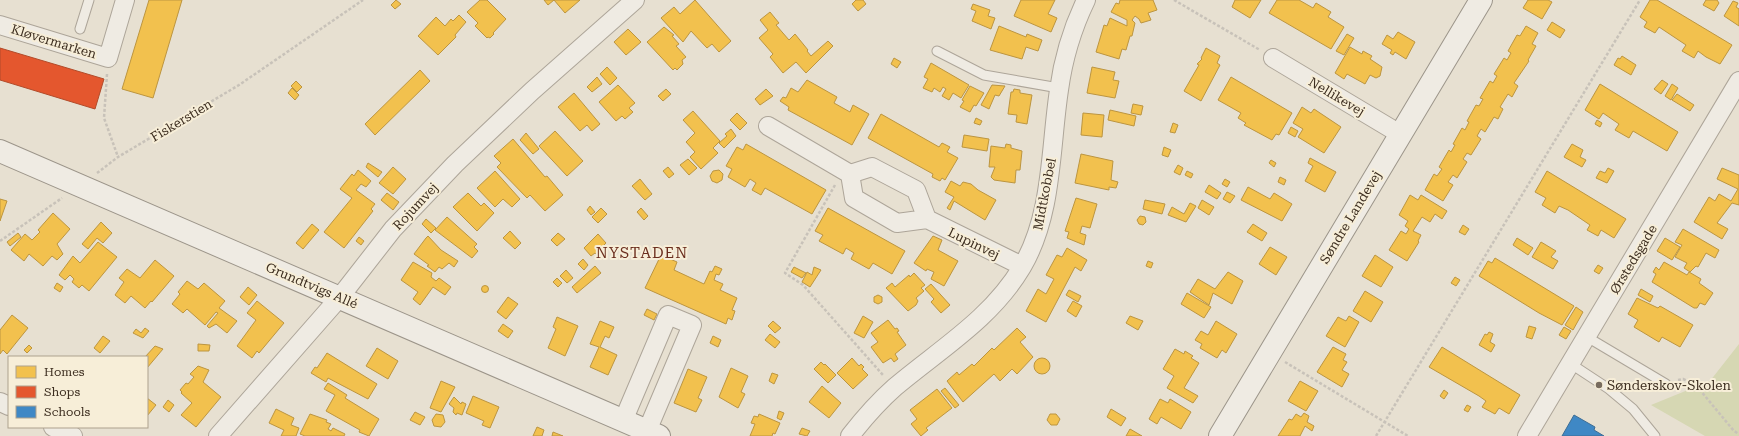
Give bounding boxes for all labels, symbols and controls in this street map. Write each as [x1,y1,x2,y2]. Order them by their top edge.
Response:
street label: Kløvermarken [9,21,99,62]
street label: Nellikevej [1306,74,1367,119]
street label: Fiskerstien [148,96,215,145]
street label: Midtkobbel [1030,157,1059,232]
street label: Søndre Landevej [1317,168,1384,266]
street label: Rojumvej [390,180,441,233]
street label: Ørstedsgade [1607,222,1660,296]
street label: Lupinvej [946,225,1002,262]
district label: NYSTADEN [596,244,688,262]
street label: Grundtvigs Allé [264,259,360,312]
legend [8,356,148,428]
text: Homes [44,365,85,379]
place label: Sønderskov-Skolen [1607,378,1731,393]
marker: Sønderskov-Skolen [1594,380,1604,390]
text: Shops [44,385,80,399]
text: Schools [44,405,91,419]

